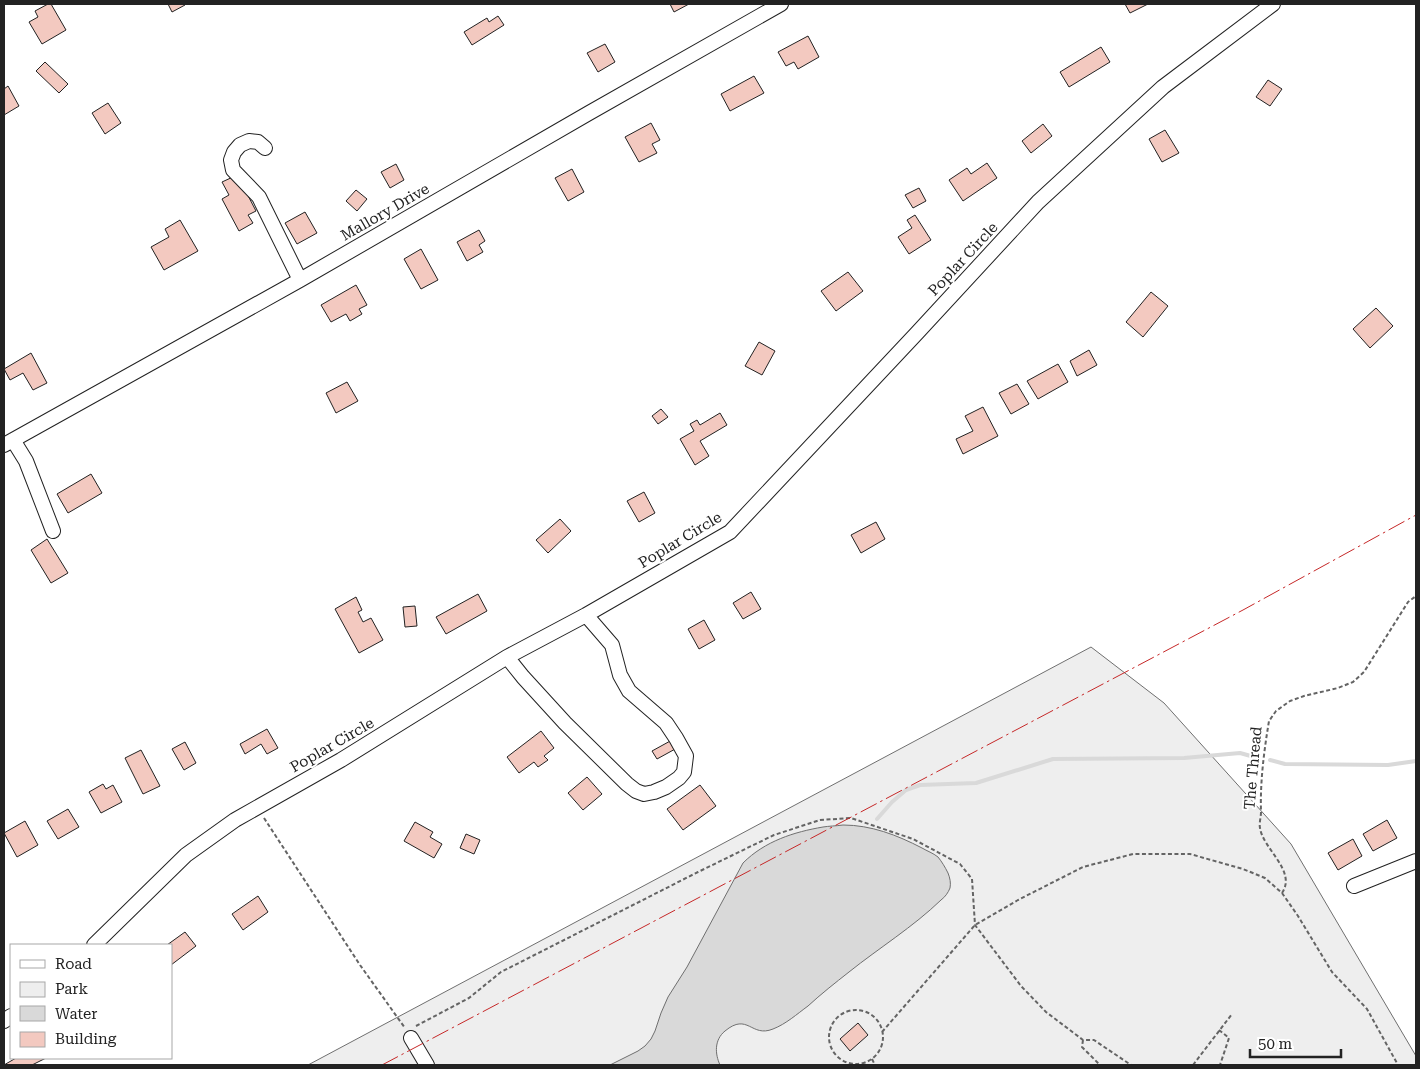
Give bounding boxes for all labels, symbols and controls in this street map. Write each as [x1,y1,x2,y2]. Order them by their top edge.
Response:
street label: Mallory Drive [338,179,432,245]
street label: Poplar Circle [924,218,1002,300]
street label: Poplar Circle [635,508,725,572]
street label: Poplar Circle [287,714,377,776]
street label: The Thread [1240,725,1266,810]
legend [10,944,172,1059]
text: Road [55,955,92,973]
text: Park [55,980,89,998]
text: Water [55,1005,97,1023]
scale bar [1250,1026,1341,1058]
text: Building [55,1030,117,1048]
text: 50 m [1258,1035,1293,1053]

